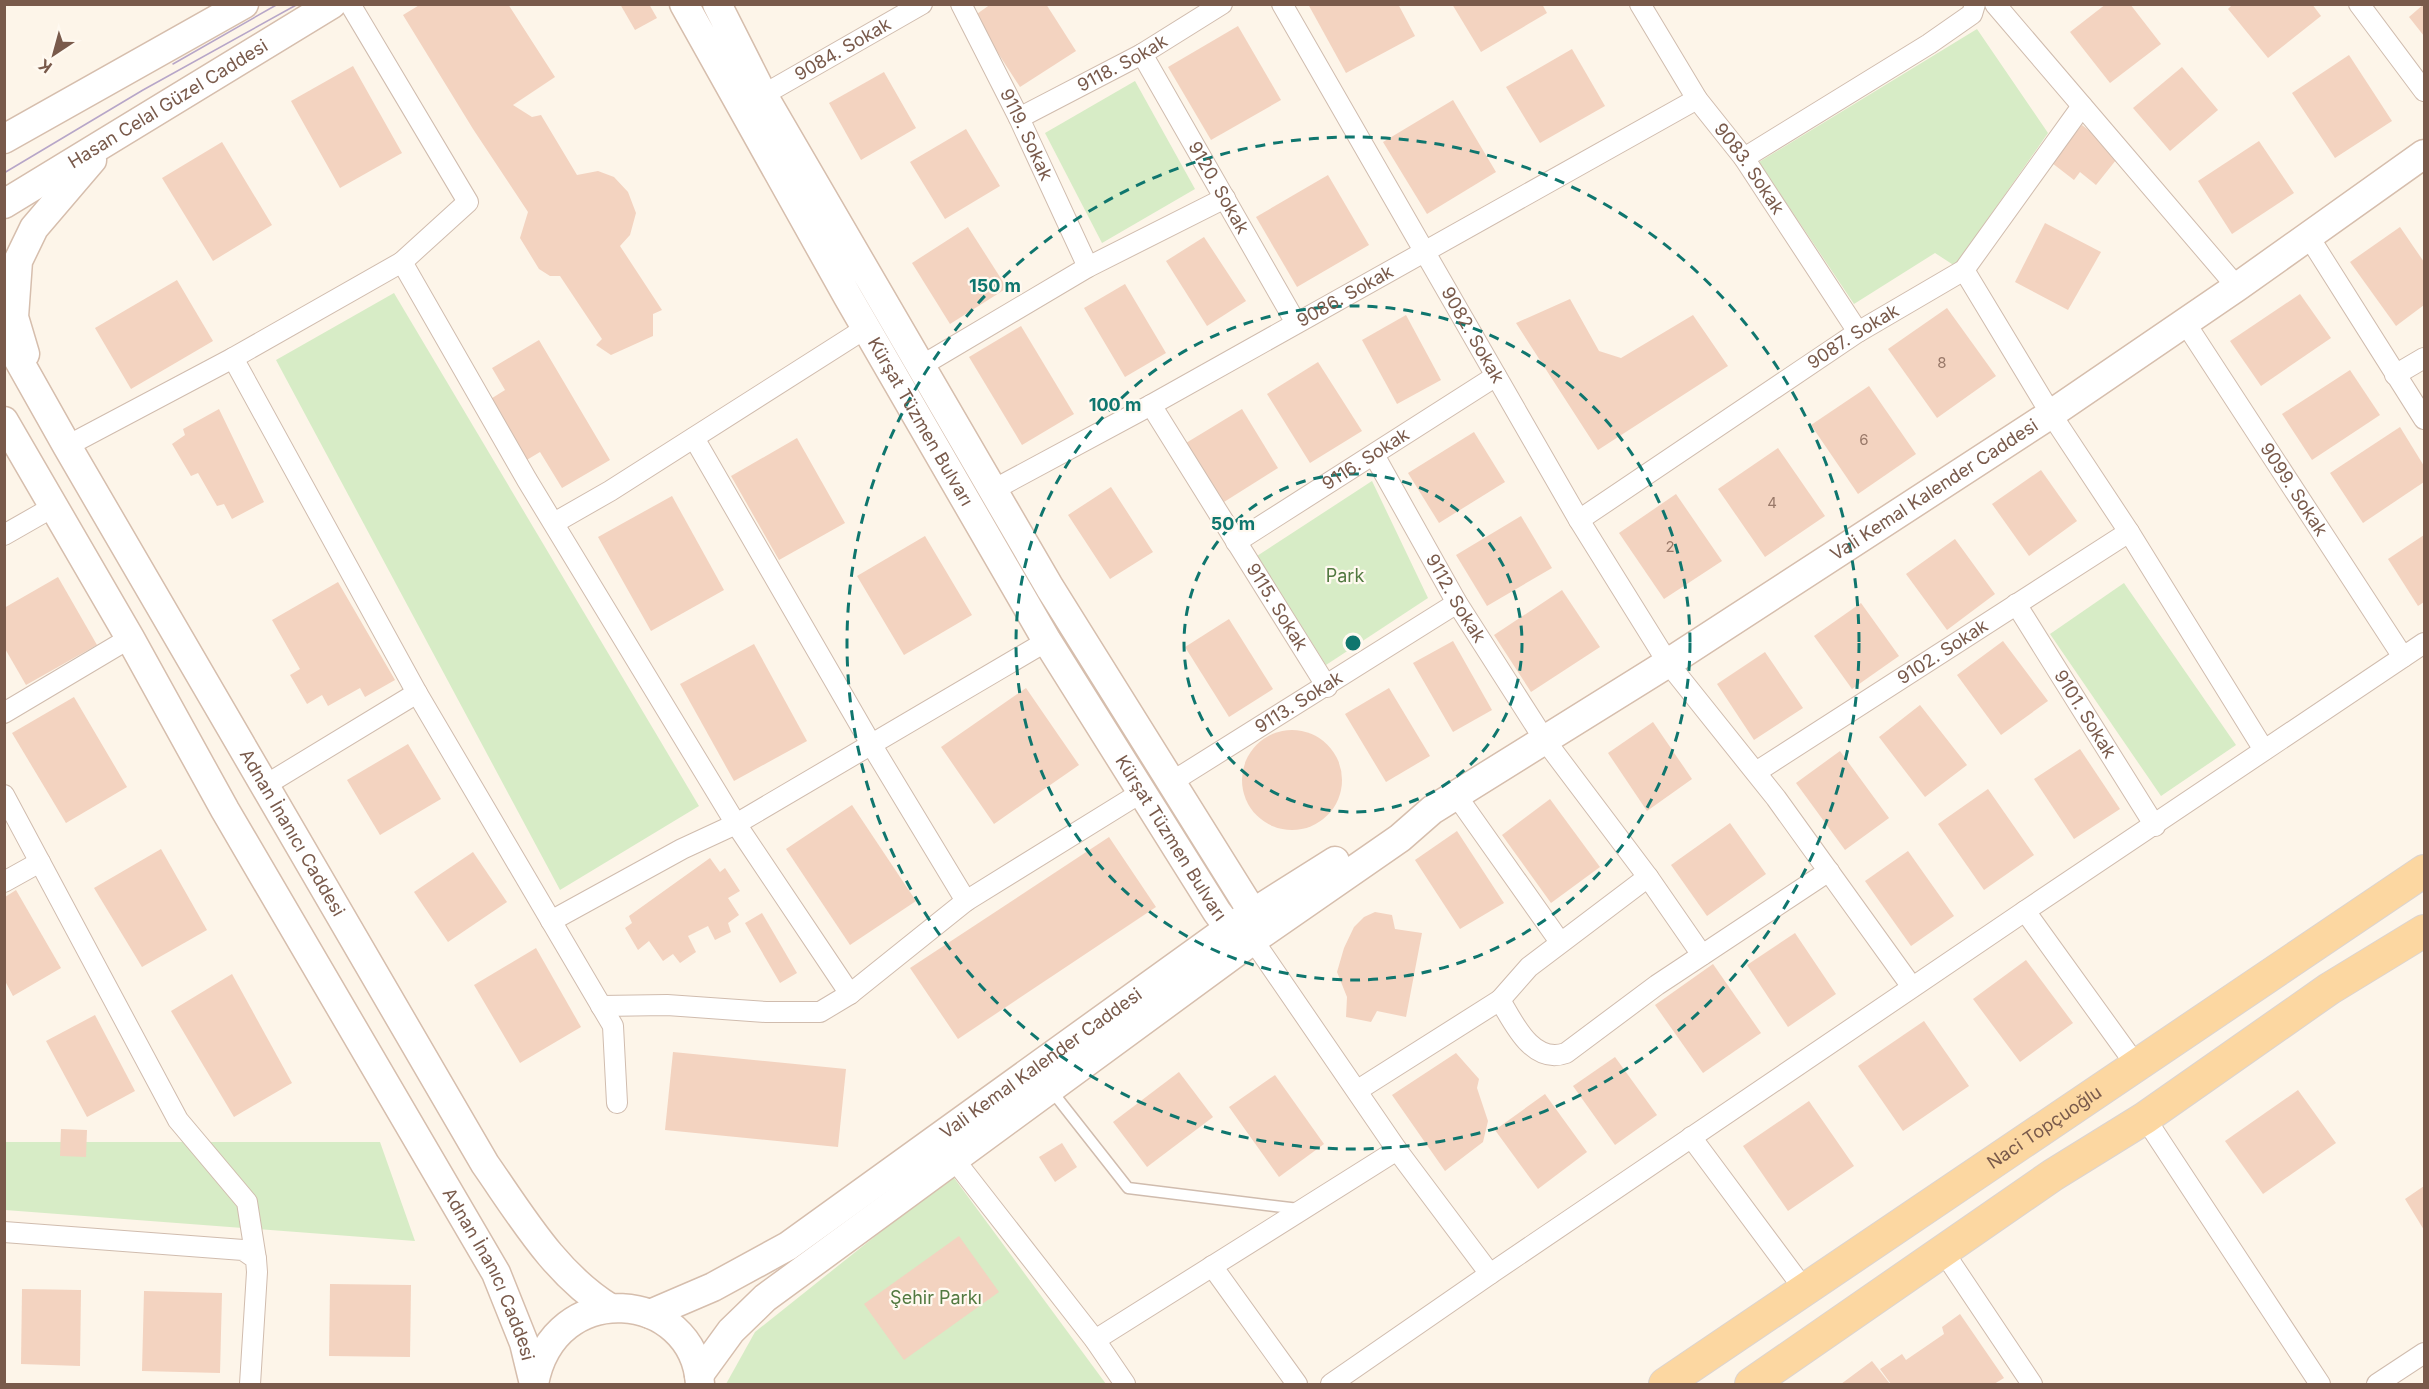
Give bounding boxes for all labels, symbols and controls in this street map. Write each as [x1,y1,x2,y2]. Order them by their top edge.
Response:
street label: 9084. Sokak [791,13,894,85]
north arrow [24,24,84,84]
street label: 9118. Sokak [1074,30,1171,96]
street label: Hasan Celal Güzel Caddesi [64,35,271,172]
text: K [34,54,56,78]
street label: 9119. Sokak [996,85,1057,184]
street label: 9083. Sokak [1710,119,1789,218]
street label: 9120. Sokak [1184,138,1254,237]
street label: 9086. Sokak [1293,260,1397,331]
text: 150 m [969,275,1021,296]
street label: 9082. Sokak [1437,283,1509,387]
street label: 9087. Sokak [1803,299,1903,373]
street label: Kürşat Tüzmen Bulvarı [864,334,978,510]
house number: 8 [1937,353,1947,372]
text: 100 m [1089,394,1141,415]
street label: Vali Kemal Kalender Caddesi [1826,414,2042,565]
street label: 9116. Sokak [1318,423,1413,494]
house number: 6 [1859,430,1869,449]
street label: 9099. Sokak [2256,439,2332,540]
house number: 4 [1767,493,1777,512]
text: 50 m [1211,513,1255,534]
house number: 2 [1665,537,1675,556]
street label: 9112. Sokak [1422,550,1491,646]
street label: 9115. Sokak [1242,559,1313,654]
park label: Park [1326,565,1364,586]
street label: 9102. Sokak [1893,615,1992,688]
centre of rings [1343,633,1363,653]
street label: 9101. Sokak [2050,666,2121,762]
street label: 9113. Sokak [1251,667,1346,737]
street label: Adnan İnanıcı Caddesi [236,745,349,920]
street label: Kürşat Tüzmen Bulvarı [1111,751,1231,925]
street label: Vali Kemal Kalender Caddesi [936,983,1146,1143]
street label: Naci Topçuoğlu [1983,1081,2105,1173]
street label: Adnan İnanıcı Caddesi [438,1184,539,1363]
park label: Şehir Parkı [890,1287,982,1308]

